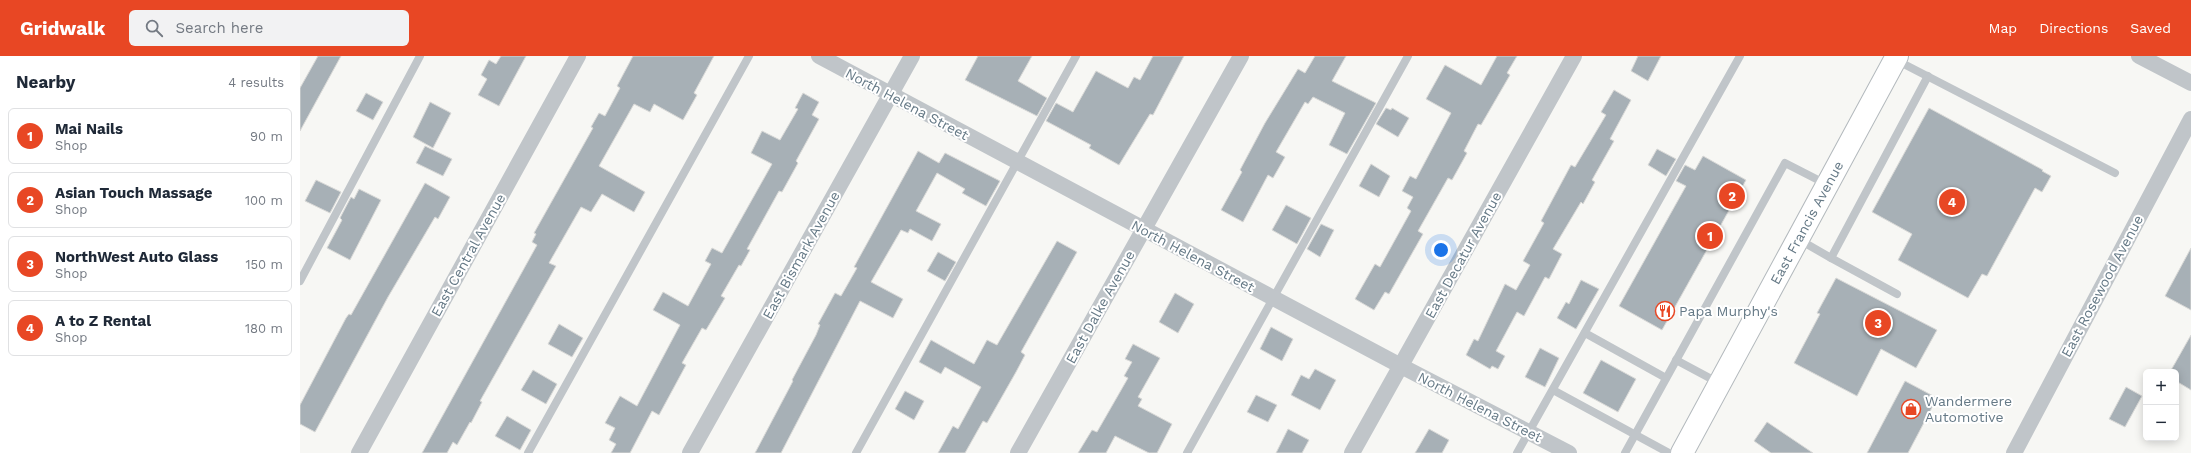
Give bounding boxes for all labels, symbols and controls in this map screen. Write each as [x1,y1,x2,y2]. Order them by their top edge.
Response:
search box [129,10,409,46]
text: Gridwalk [20,17,105,40]
icon: search [143,17,165,39]
text: Search here [175,19,263,37]
text: Map [1989,20,2017,36]
text: Directions [2039,20,2108,36]
text: Saved [2130,20,2171,36]
street label: North Helena Street [843,65,971,143]
text: Nearby [16,72,75,92]
text: 4 results [228,75,284,90]
text: Mai Nails [55,120,123,138]
text: 1 [27,129,33,144]
text: 90 m [250,129,283,144]
text: Shop [55,138,87,153]
street label: East Francis Avenue [1767,158,1847,287]
pin: 2 [1719,181,1745,211]
text: Asian Touch Massage [55,184,212,202]
pin: 4 [1939,187,1965,217]
street label: East Bismark Avenue [759,188,843,322]
street label: East Decatur Avenue [1422,189,1504,321]
street label: East Central Avenue [428,191,508,319]
text: 2 [26,193,34,208]
text: 100 m [245,193,283,208]
text: Shop [55,202,87,217]
street label: East Rosewood Avenue [2058,212,2146,360]
street label: North Helena Street [1129,217,1257,295]
pin: 1 [1697,221,1723,251]
your location [1431,240,1451,260]
text: NorthWest Auto Glass [55,248,218,266]
street label: East Dalke Avenue [1062,248,1138,366]
text: 3 [26,257,34,272]
text: 150 m [245,257,283,272]
text: Shop [55,266,87,281]
restaurant icon: Papa Murphy's [1654,300,1676,322]
place label: Papa Murphy's [1679,303,1778,319]
pin: 3 [1865,308,1891,338]
text: A to Z Rental [55,312,151,330]
text: 4 [26,321,34,336]
text: 180 m [245,321,283,336]
text: Shop [55,330,87,345]
street label: North Helena Street [1415,369,1545,445]
map controls [2143,369,2179,441]
button: + [2143,369,2179,405]
place label: Wandermere Automotive [1925,393,2012,425]
shop icon: Wandermere Automotive [1900,398,1922,420]
button: − [2143,405,2179,441]

